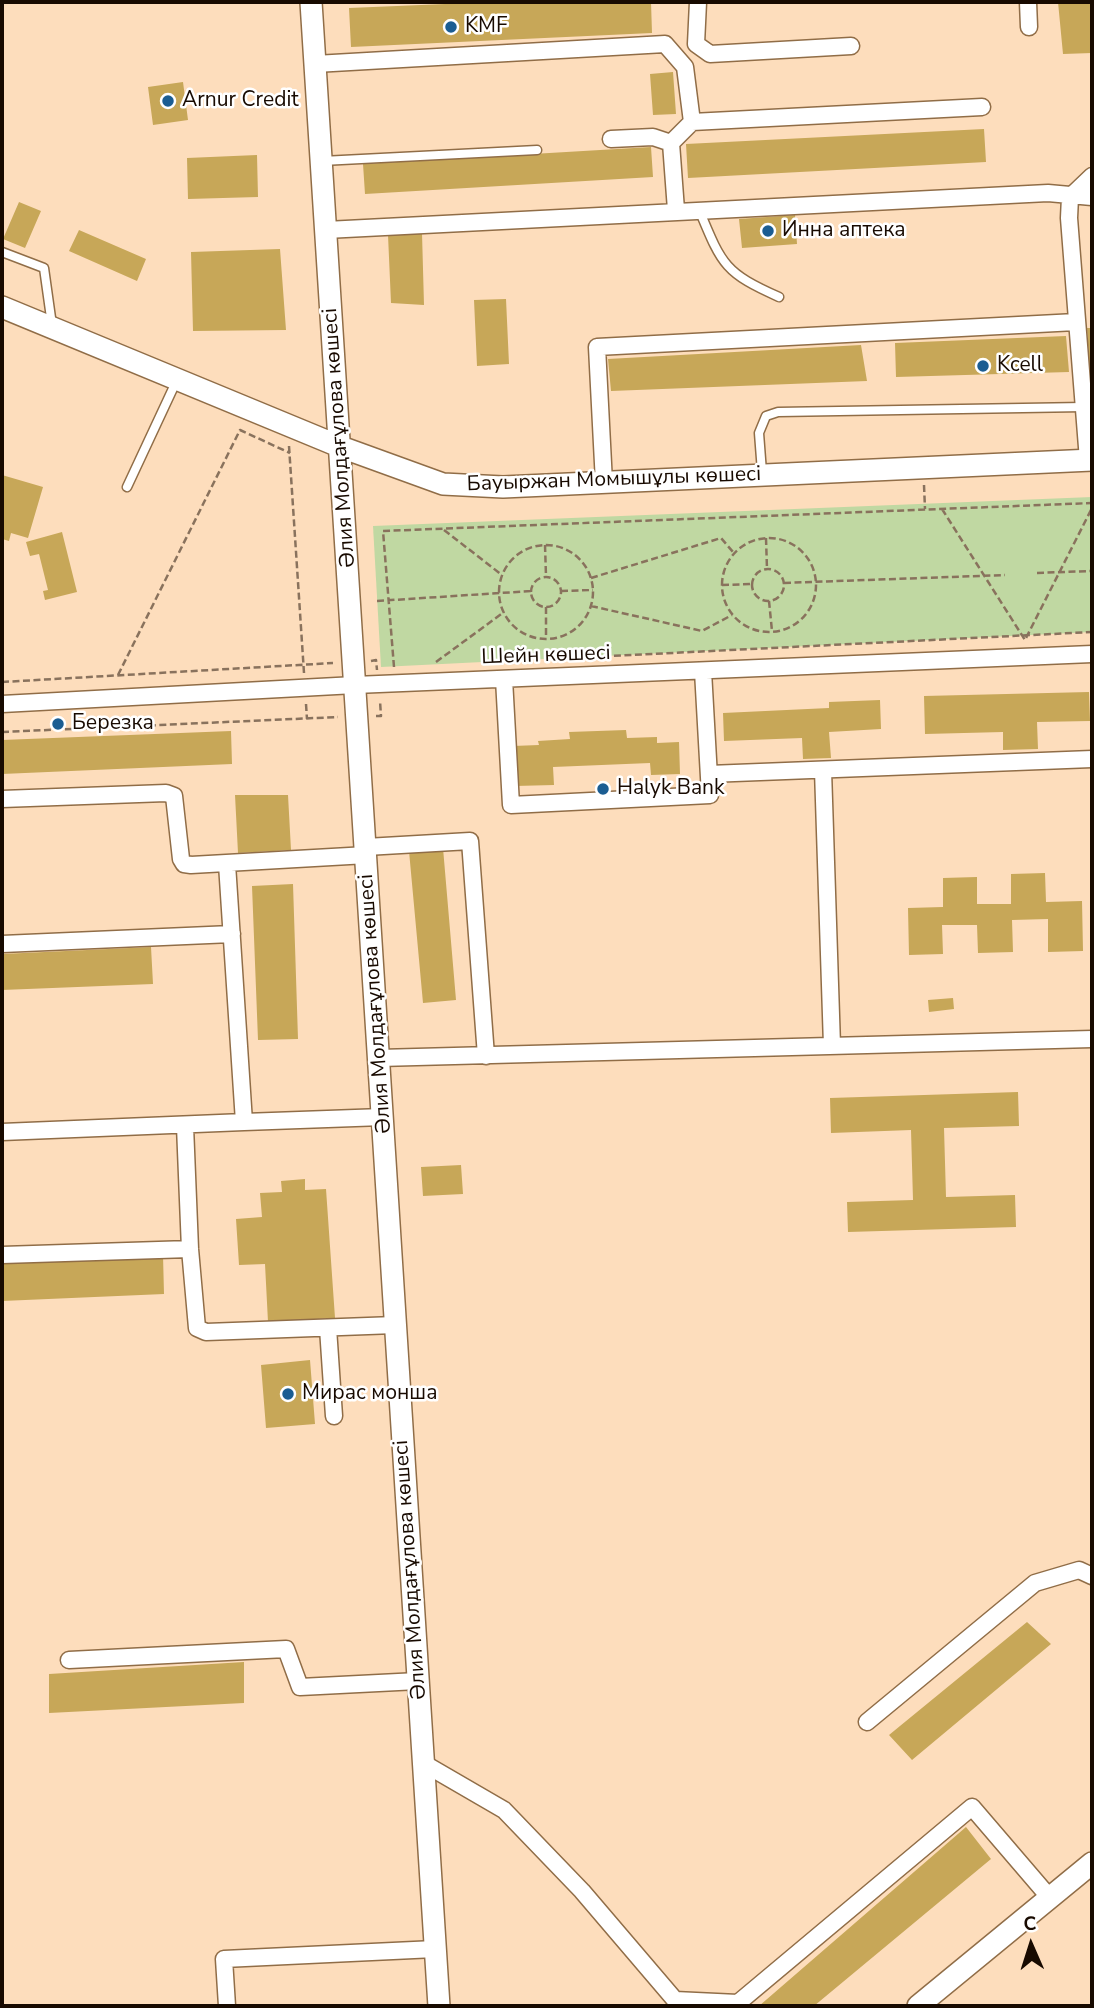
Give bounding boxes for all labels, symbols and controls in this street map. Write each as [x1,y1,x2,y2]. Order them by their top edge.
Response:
place label: KMF [465,14,508,40]
marker: KMF [443,19,459,35]
place label: Arnur Credit [182,88,299,114]
marker: Arnur Credit [160,93,176,109]
place label: Инна аптека [782,218,906,244]
marker: Инна аптека [760,223,776,239]
street label: Әлия Молдағұлова көшесі [318,307,362,569]
place label: Kcell [997,353,1043,379]
marker: Kcell [975,358,991,374]
street label: Бауыржан Момышұлы көшесі [466,462,762,498]
street label: Шейн көшесі [481,641,611,671]
place label: Березка [72,711,154,737]
marker: Березка [50,716,66,732]
place label: Halyk Bank [617,776,725,802]
marker: Halyk Bank [595,781,611,797]
street label: Әлия Молдағұлова көшесі [354,873,398,1135]
place label: Мирас монша [302,1381,437,1407]
marker: Мирас монша [280,1386,296,1402]
street label: Әлия Молдағұлова көшесі [389,1439,433,1701]
north arrow [996,1910,1066,1980]
text: С [1023,1911,1037,1937]

